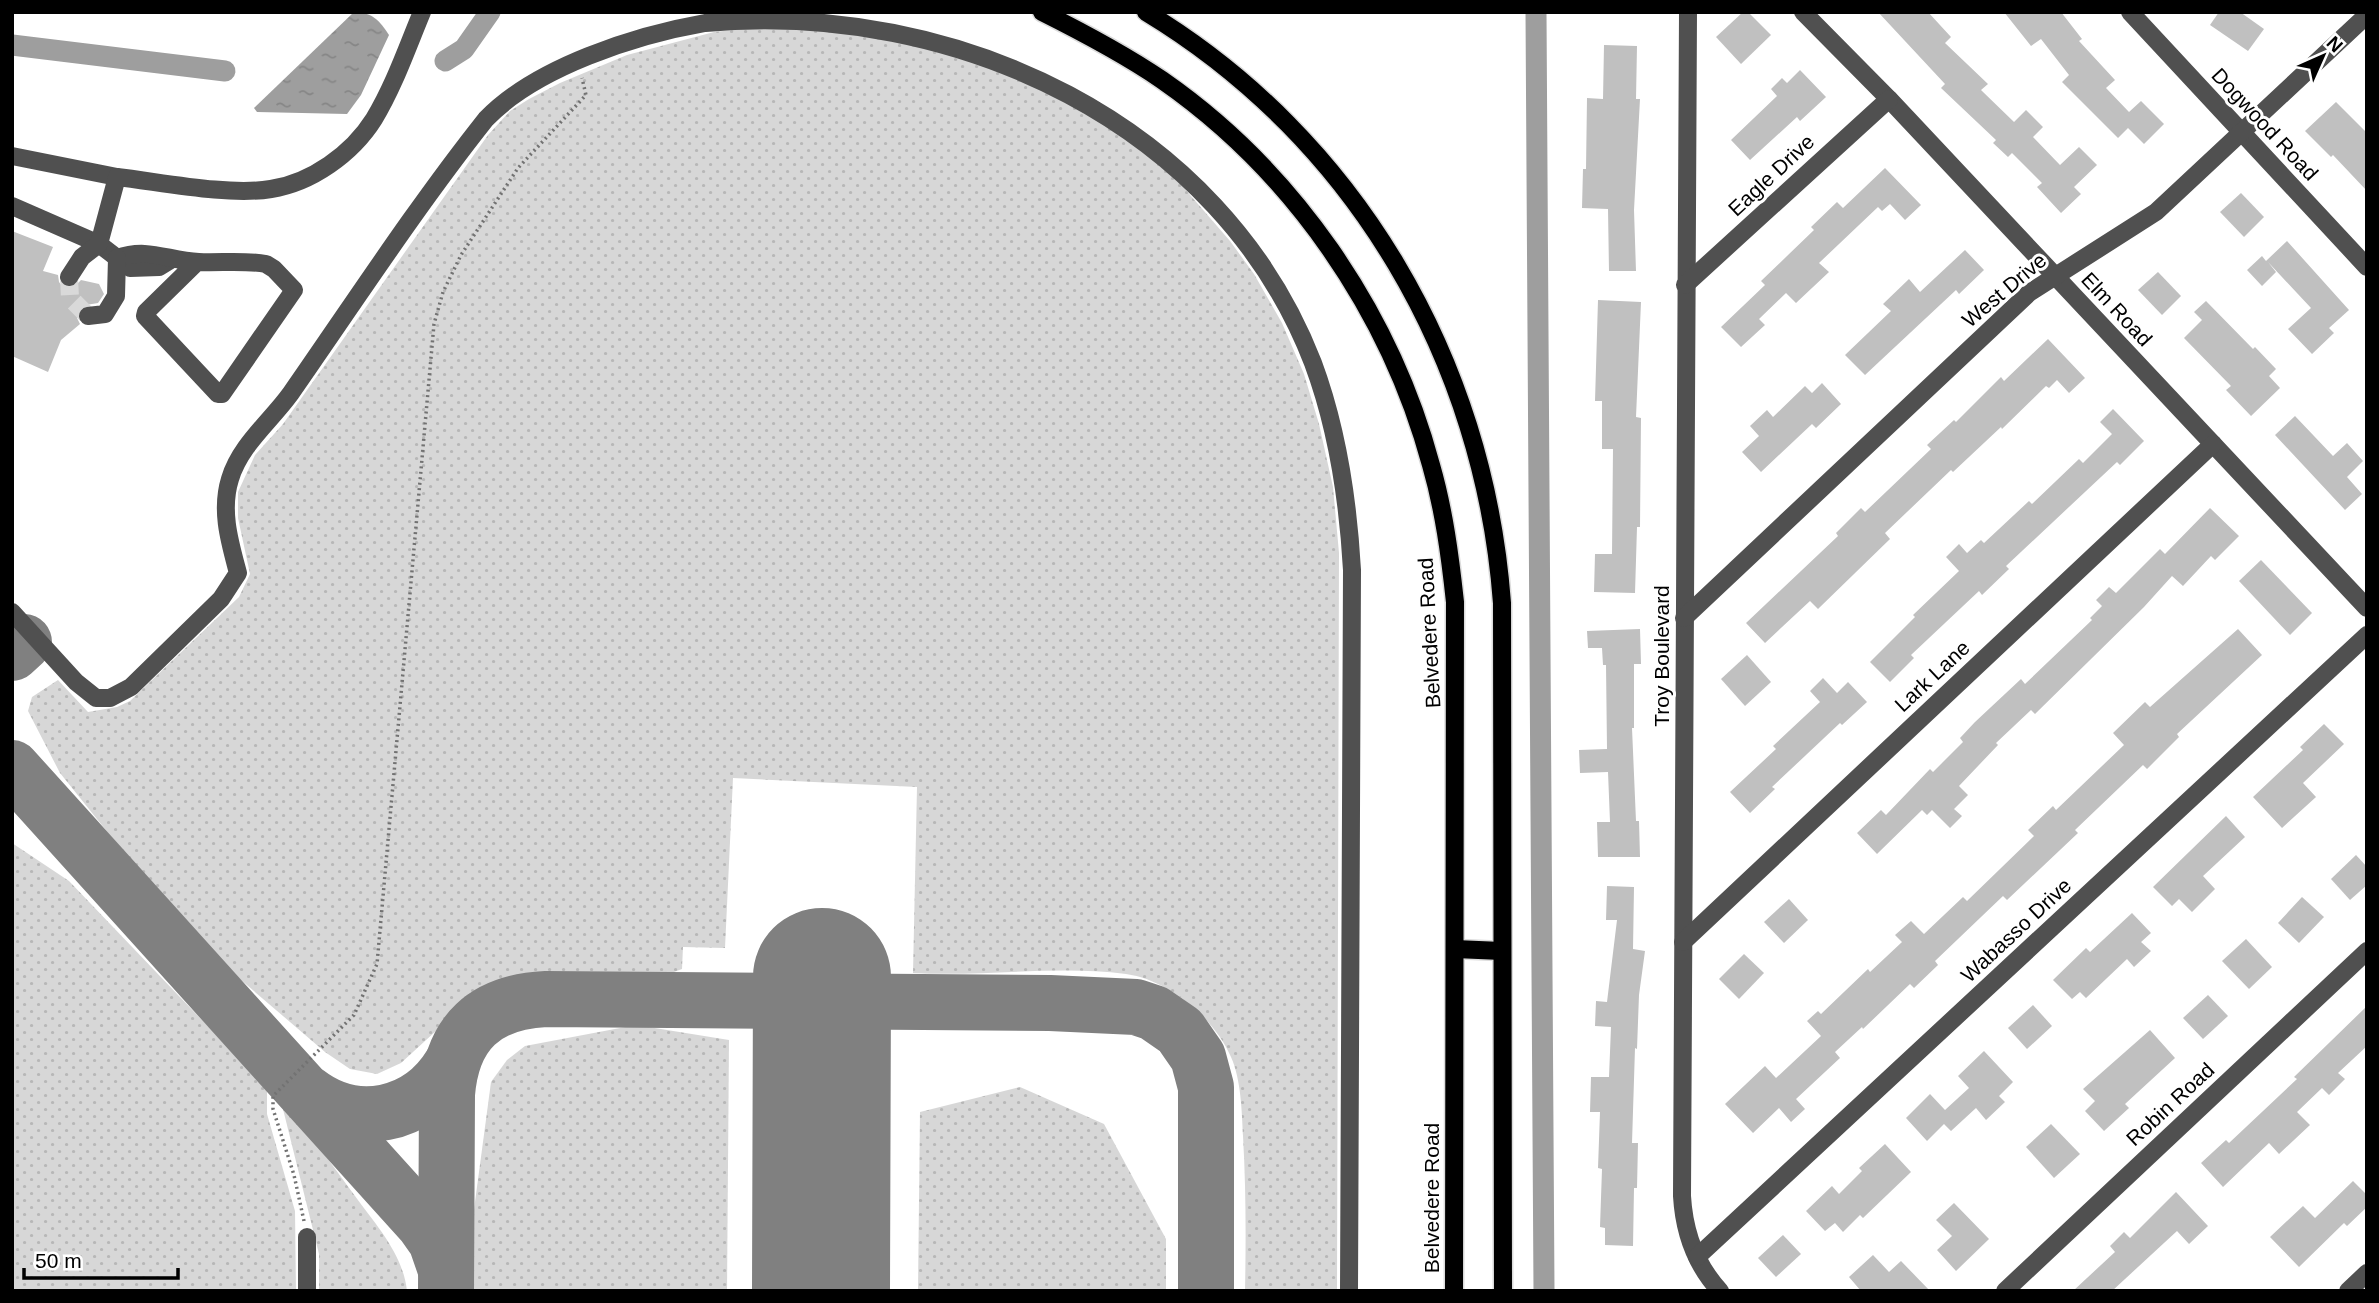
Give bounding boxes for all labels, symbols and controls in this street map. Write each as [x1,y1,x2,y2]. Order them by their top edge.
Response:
north arrow [2288,21,2358,91]
text: N [2322,32,2347,57]
street label: Dogwood Road [2207,63,2323,185]
street label: Eagle Drive [1723,130,1819,220]
street label: West Drive [1957,248,2051,332]
street label: Elm Road [2077,267,2157,351]
street label: Belvedere Road [1414,557,1444,709]
street label: Troy Boulevard [1650,585,1673,727]
street label: Lark Lane [1890,636,1974,716]
street label: Wabasso Drive [1956,873,2076,987]
street label: Robin Road [2122,1058,2218,1150]
street label: Belvedere Road [1420,1123,1443,1273]
scale bar [24,1236,178,1280]
text: 50 m [35,1249,82,1272]

